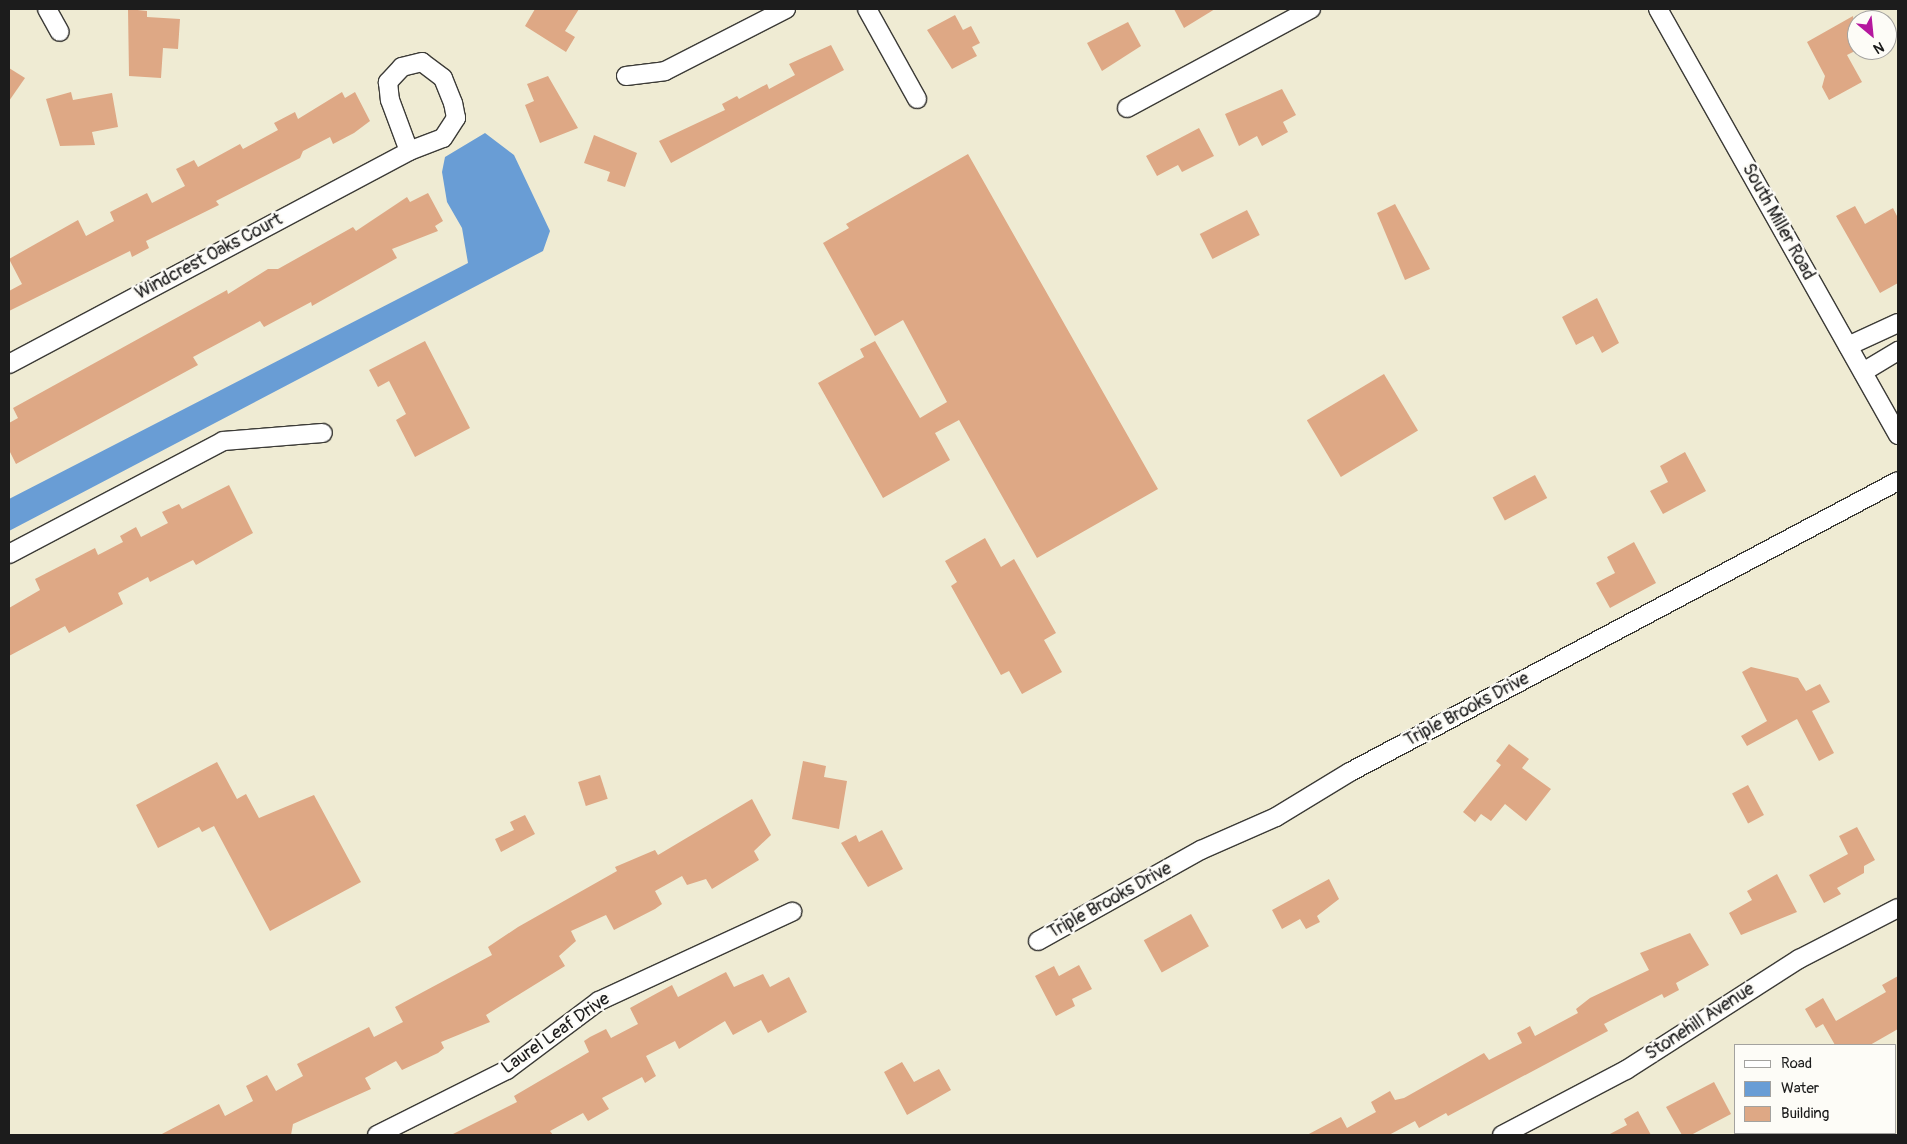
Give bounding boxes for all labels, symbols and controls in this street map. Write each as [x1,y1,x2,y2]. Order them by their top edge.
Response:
north arrow [1847,10,1897,60]
text: N [1871,38,1887,58]
street label: South Miller Road [1737,160,1819,284]
street label: Windcrest Oaks Court [132,209,286,305]
street label: Triple Brooks Drive [1401,668,1533,752]
street label: Triple Brooks Drive [1044,858,1176,944]
street label: Stonehill Avenue [1641,979,1759,1065]
street label: Laurel Leaf Drive [498,989,614,1079]
legend [1734,1044,1897,1134]
text: Road [1781,1054,1812,1073]
text: Water [1781,1079,1819,1098]
text: Building [1781,1104,1829,1123]

